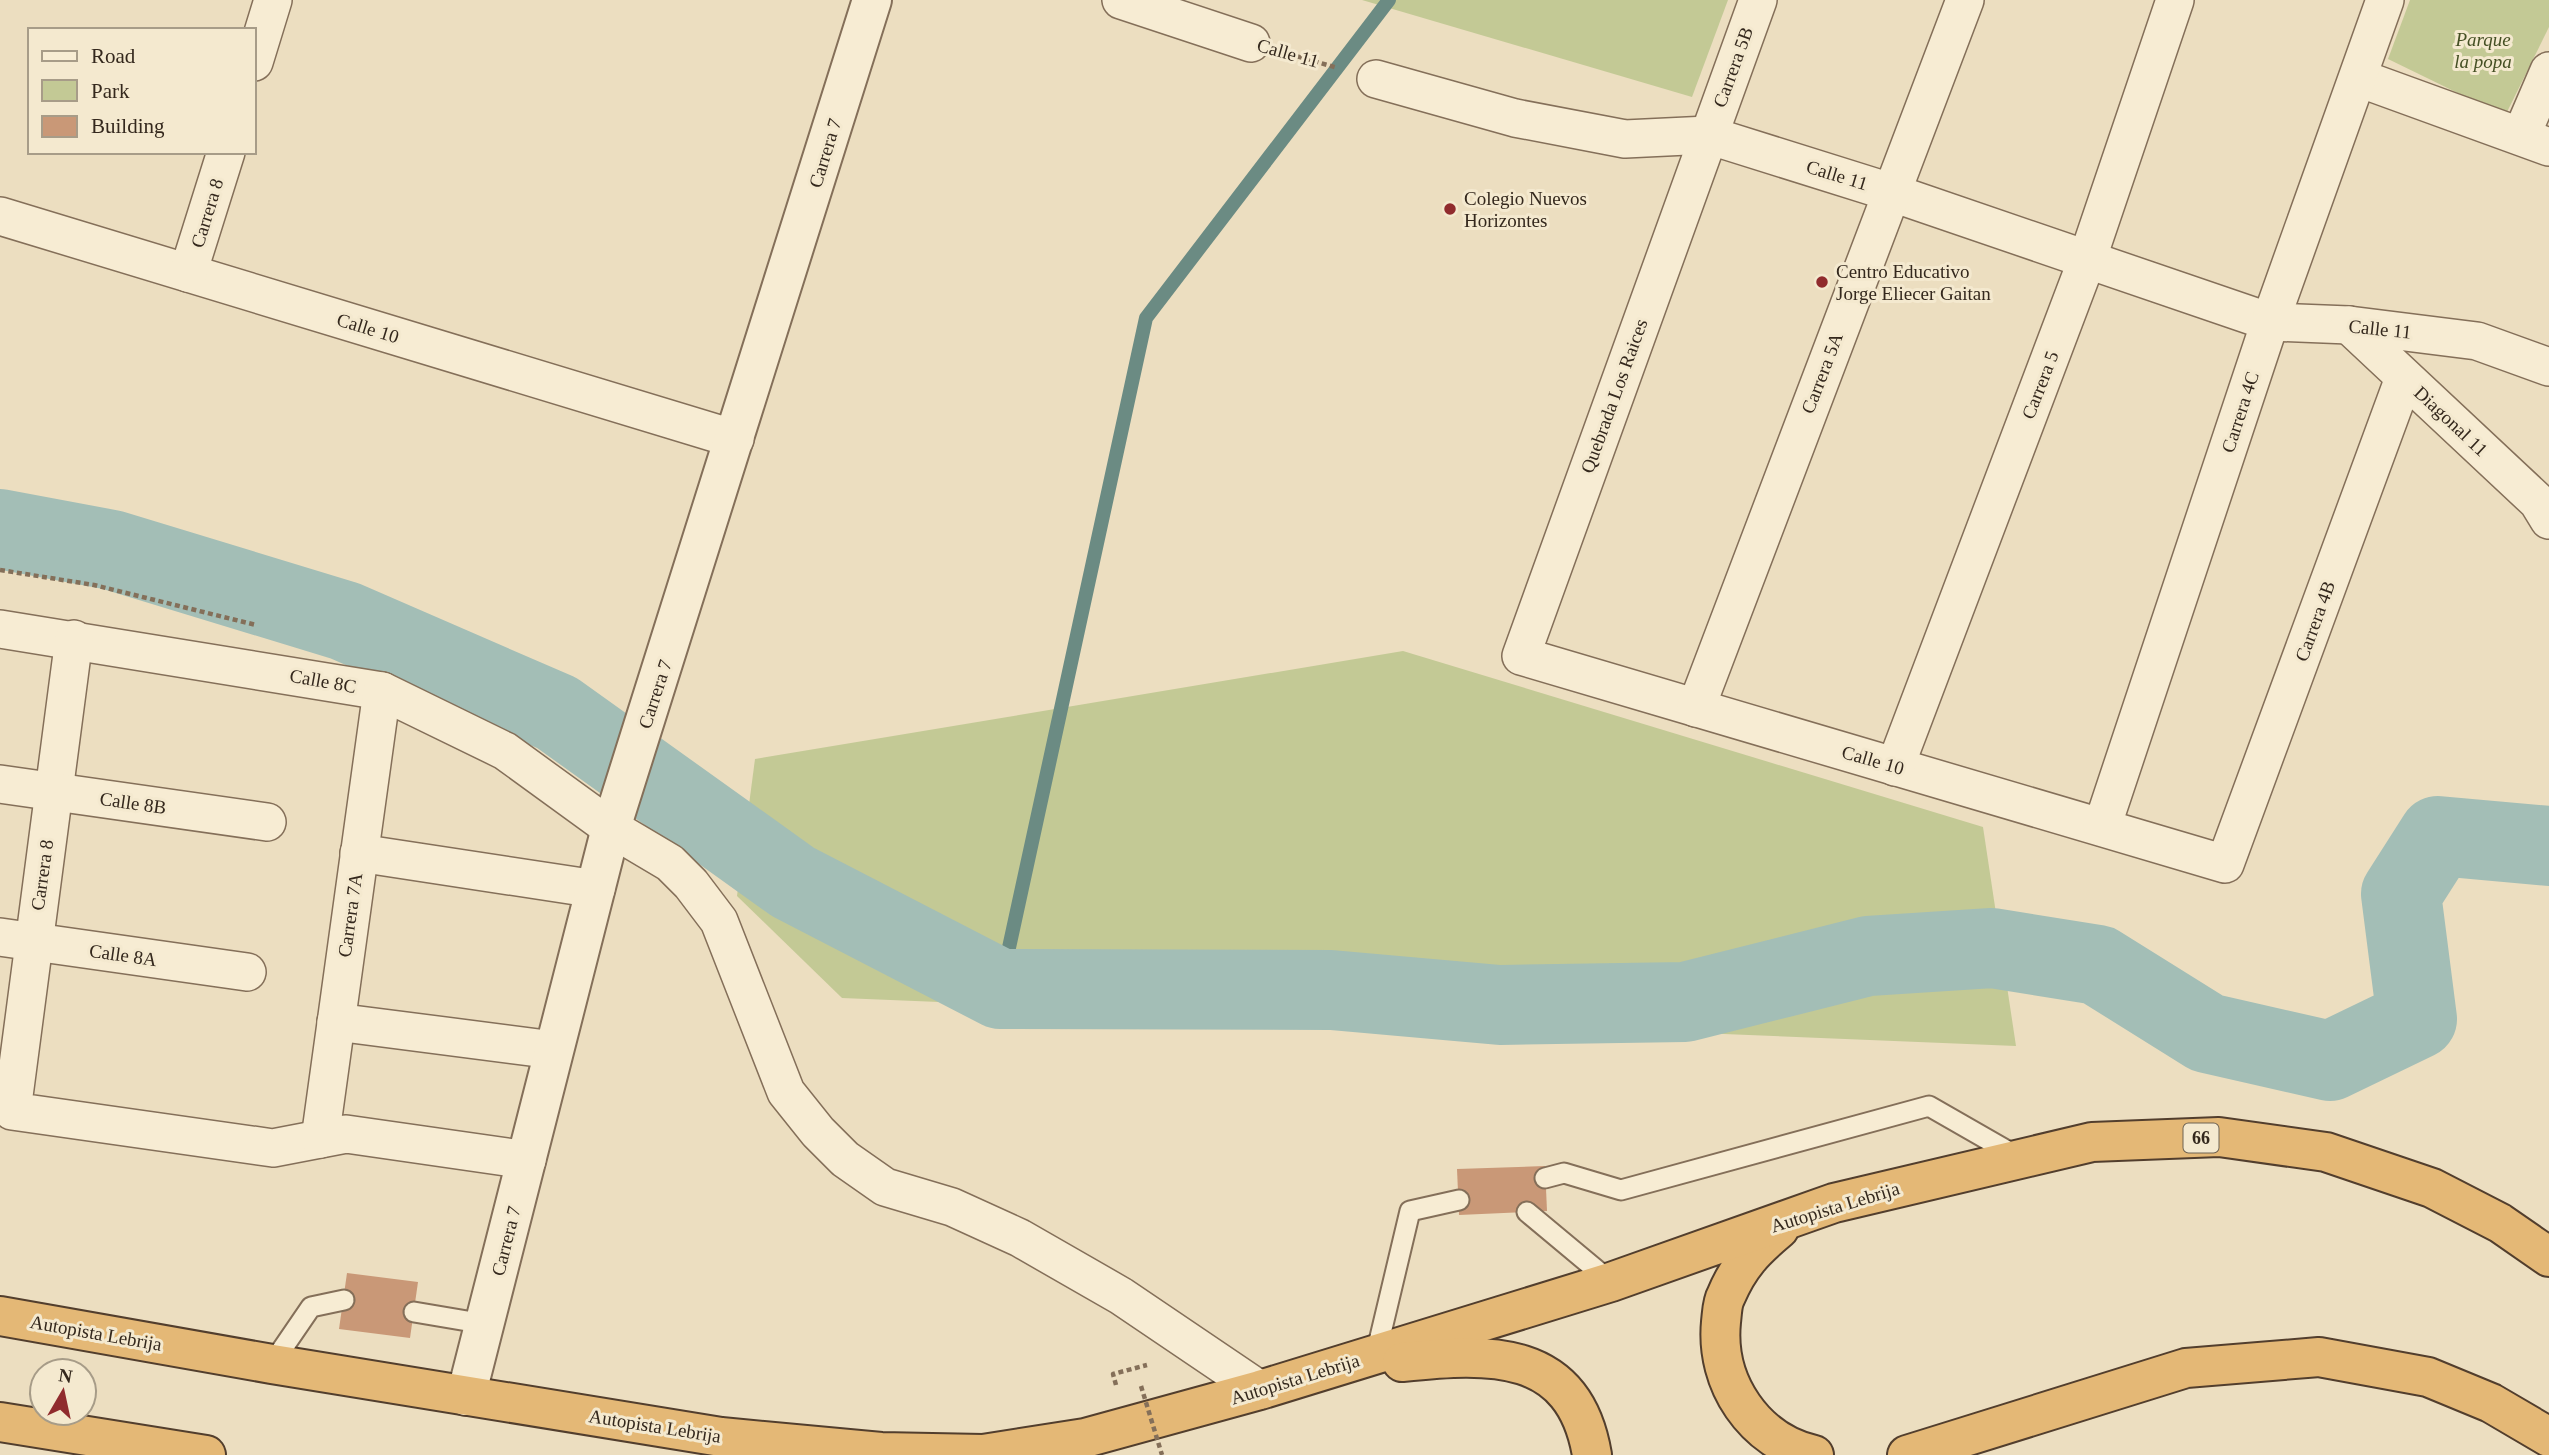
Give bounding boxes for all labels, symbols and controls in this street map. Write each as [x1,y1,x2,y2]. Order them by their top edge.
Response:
street label: Carrera 5B [1709,24,1757,110]
legend [28,28,256,154]
park label: Parque la popa [2454,29,2512,72]
street label: Calle 11 [1255,34,1321,72]
text: Road [91,44,136,68]
text: Park [91,79,130,103]
text: Building [91,114,165,138]
street label: Carrera 7 [805,116,845,190]
street label: Calle 11 [1804,156,1870,194]
street label: Carrera 8 [187,176,227,250]
place label: Colegio Nuevos Horizontes [1464,188,1587,231]
marker: Colegio Nuevos Horizontes [1442,201,1458,217]
place label: Centro Educativo Jorge Eliecer Gaitan [1836,261,1991,304]
marker: Centro Educativo Jorge Eliecer Gaitan [1814,274,1830,290]
street label: Calle 10 [334,309,402,347]
street label: Calle 11 [2347,315,2413,343]
street label: Quebrada Los Raices [1576,316,1652,476]
street label: Carrera 5A [1797,329,1847,416]
street label: Carrera 5 [2017,348,2063,422]
street label: Carrera 4C [2217,369,2263,455]
street label: Diagonal 11 [2410,382,2492,460]
street label: Carrera 4B [2291,578,2339,664]
street label: Carrera 7 [634,657,676,731]
street label: Calle 8C [288,665,358,697]
street label: Calle 10 [1839,741,1907,779]
street label: Calle 8B [98,788,168,818]
street label: Carrera 8 [27,838,57,912]
street label: Carrera 7A [334,871,366,959]
street label: Calle 8A [88,940,158,970]
road number: 66 [2184,1124,2218,1153]
street label: Autopista Lebrija [1768,1177,1902,1237]
street label: Carrera 7 [487,1204,525,1278]
street label: Autopista Lebrija [28,1311,164,1355]
street label: Autopista Lebrija [1228,1349,1362,1409]
north arrow [28,1357,98,1427]
text: N [57,1364,74,1387]
street label: Autopista Lebrija [587,1405,723,1447]

